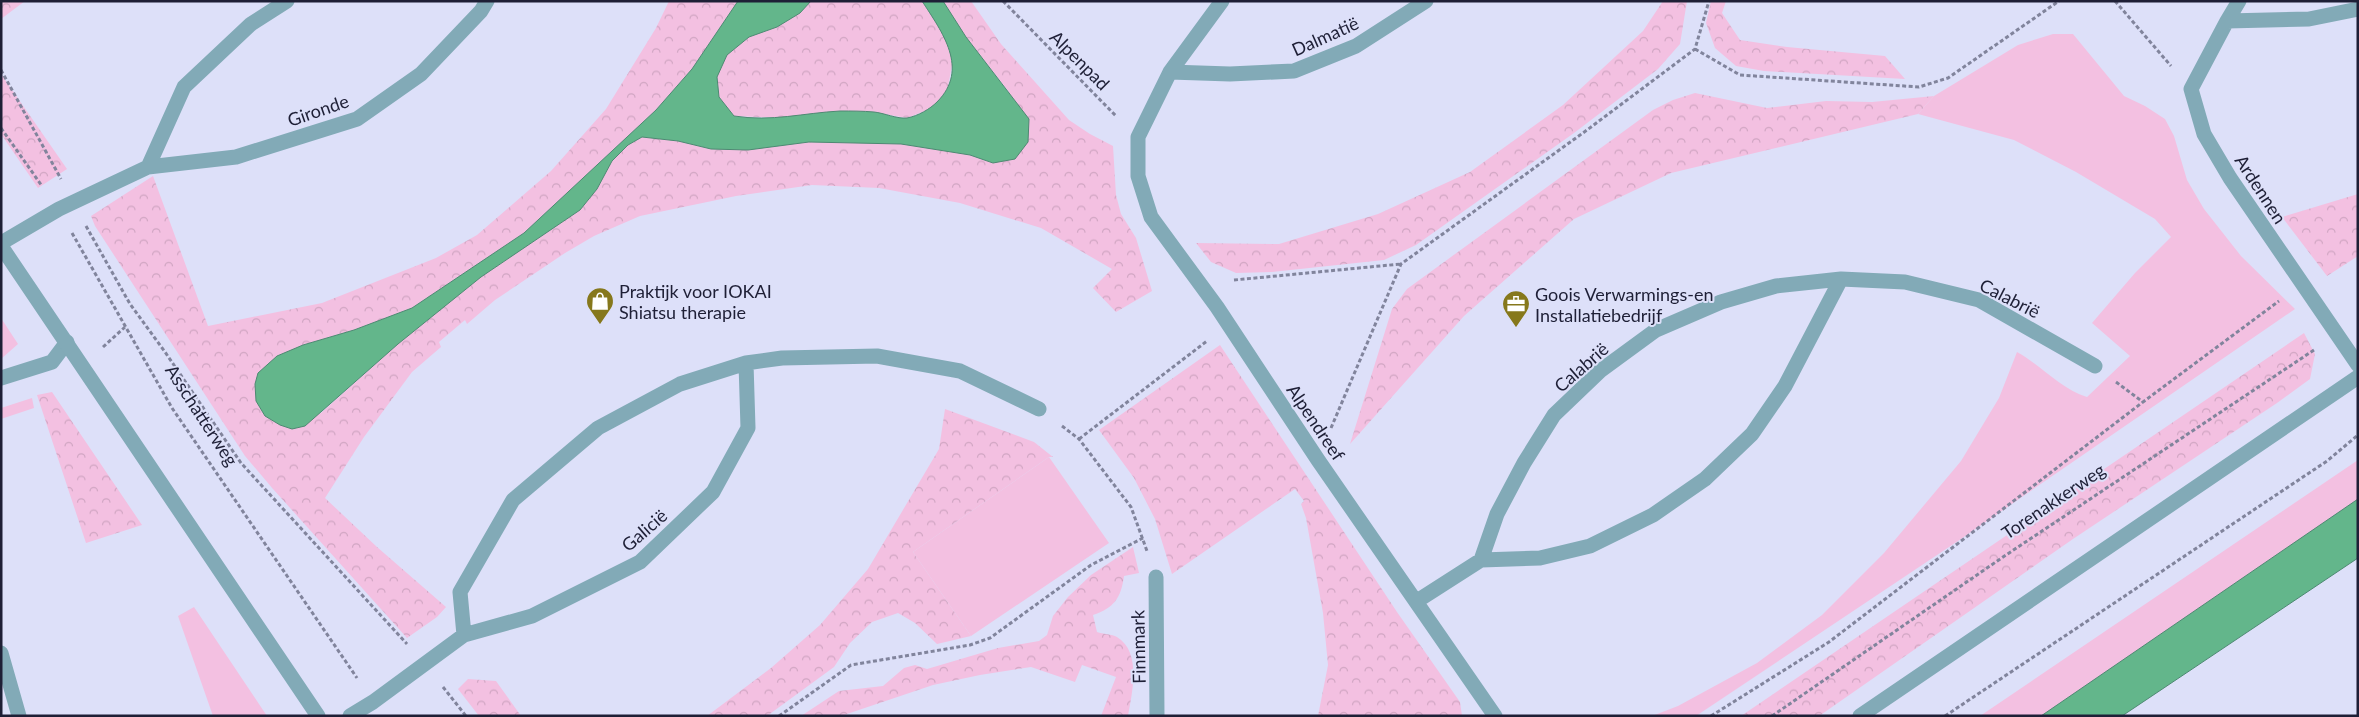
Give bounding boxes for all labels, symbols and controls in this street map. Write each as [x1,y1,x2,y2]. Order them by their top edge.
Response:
street label: Dalmatië [1288,12,1362,60]
street label: Alpenpad [1046,26,1114,94]
street label: Gironde [284,89,352,131]
street label: Ardennen [2231,150,2291,228]
street label: Calabrië [1976,274,2044,322]
place label: Praktijk voor IOKAI Shiatsu therapie [619,280,772,323]
place label: Goois Verwarmings-en Installatiebedrijf [1535,283,1714,326]
shop icon: Praktijk voor IOKAI Shiatsu therapie [585,286,615,325]
office icon: Goois Verwarmings-en Installatiebedrijf [1501,289,1531,328]
street label: Calabrië [1549,337,1613,397]
street label: Asschatterweg [161,360,243,470]
street label: Alpendreef [1282,380,1350,465]
street label: Torenakkerweg [1997,458,2109,544]
street label: Galicië [617,504,671,556]
street label: Finnmark [1126,609,1150,684]

